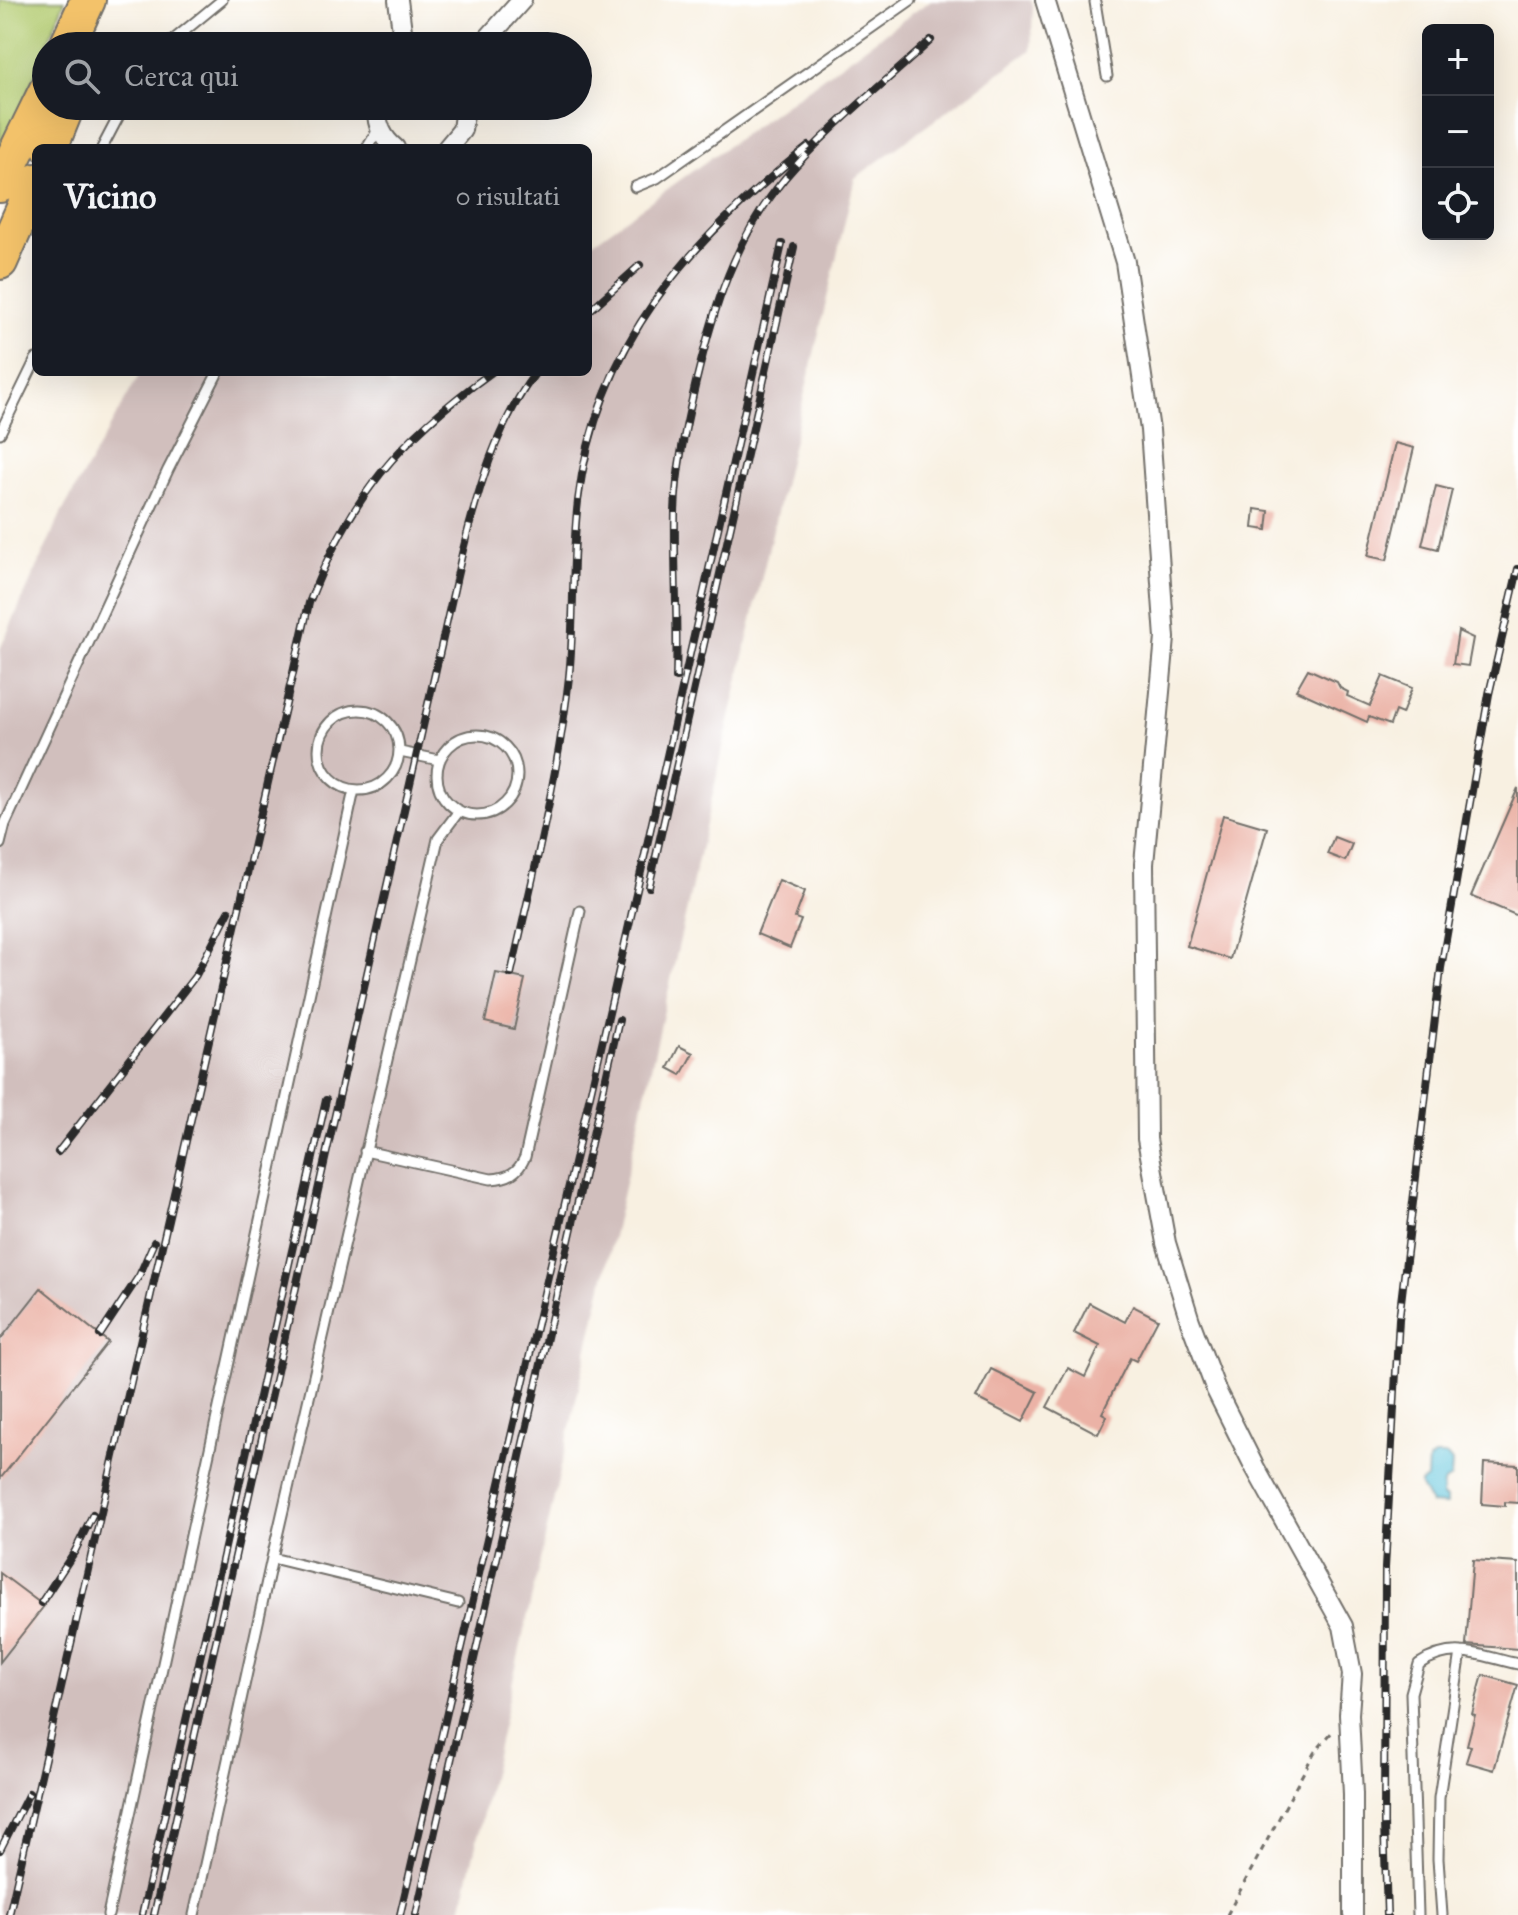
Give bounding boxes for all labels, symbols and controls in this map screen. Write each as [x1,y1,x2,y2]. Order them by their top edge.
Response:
map controls [1422,24,1494,240]
button: + [1422,24,1494,96]
search box [32,32,592,120]
icon: search [60,54,104,98]
text: Cerca qui [124,58,238,94]
button: − [1422,96,1494,168]
button: locate [1422,168,1494,240]
text: Vicino [64,176,156,217]
text: 0 risultati [456,180,560,212]

